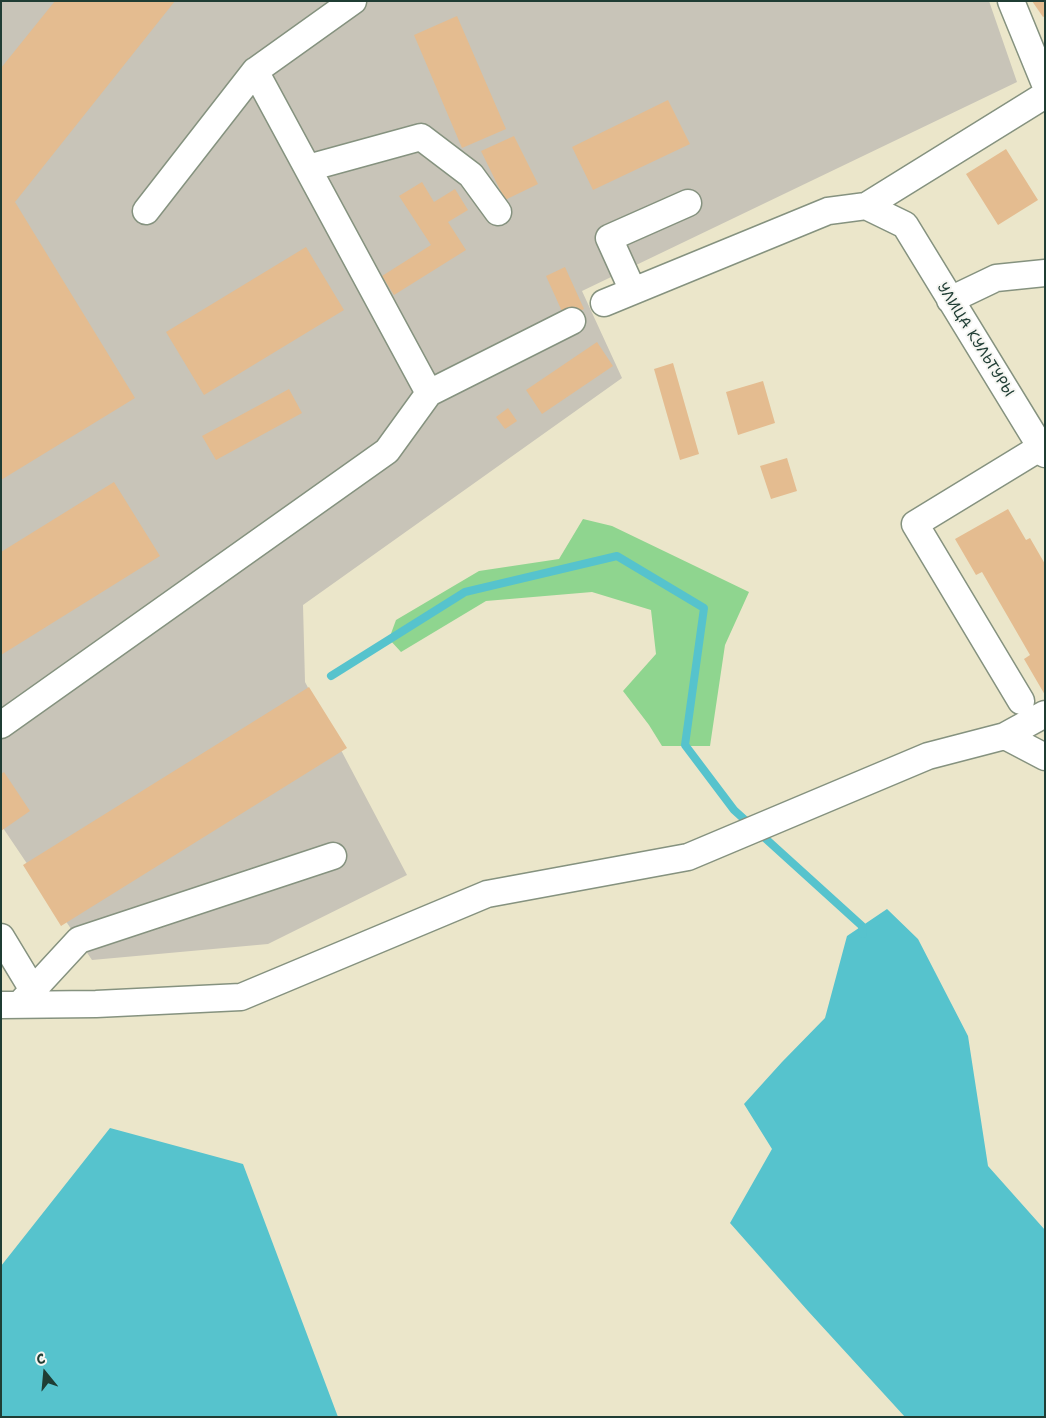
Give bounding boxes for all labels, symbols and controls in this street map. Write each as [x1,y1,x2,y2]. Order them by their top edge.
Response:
street label: УЛИЦА КУЛЬТУРЫ [933,280,1017,400]
north arrow [20,1348,70,1398]
text: С [34,1349,47,1369]

